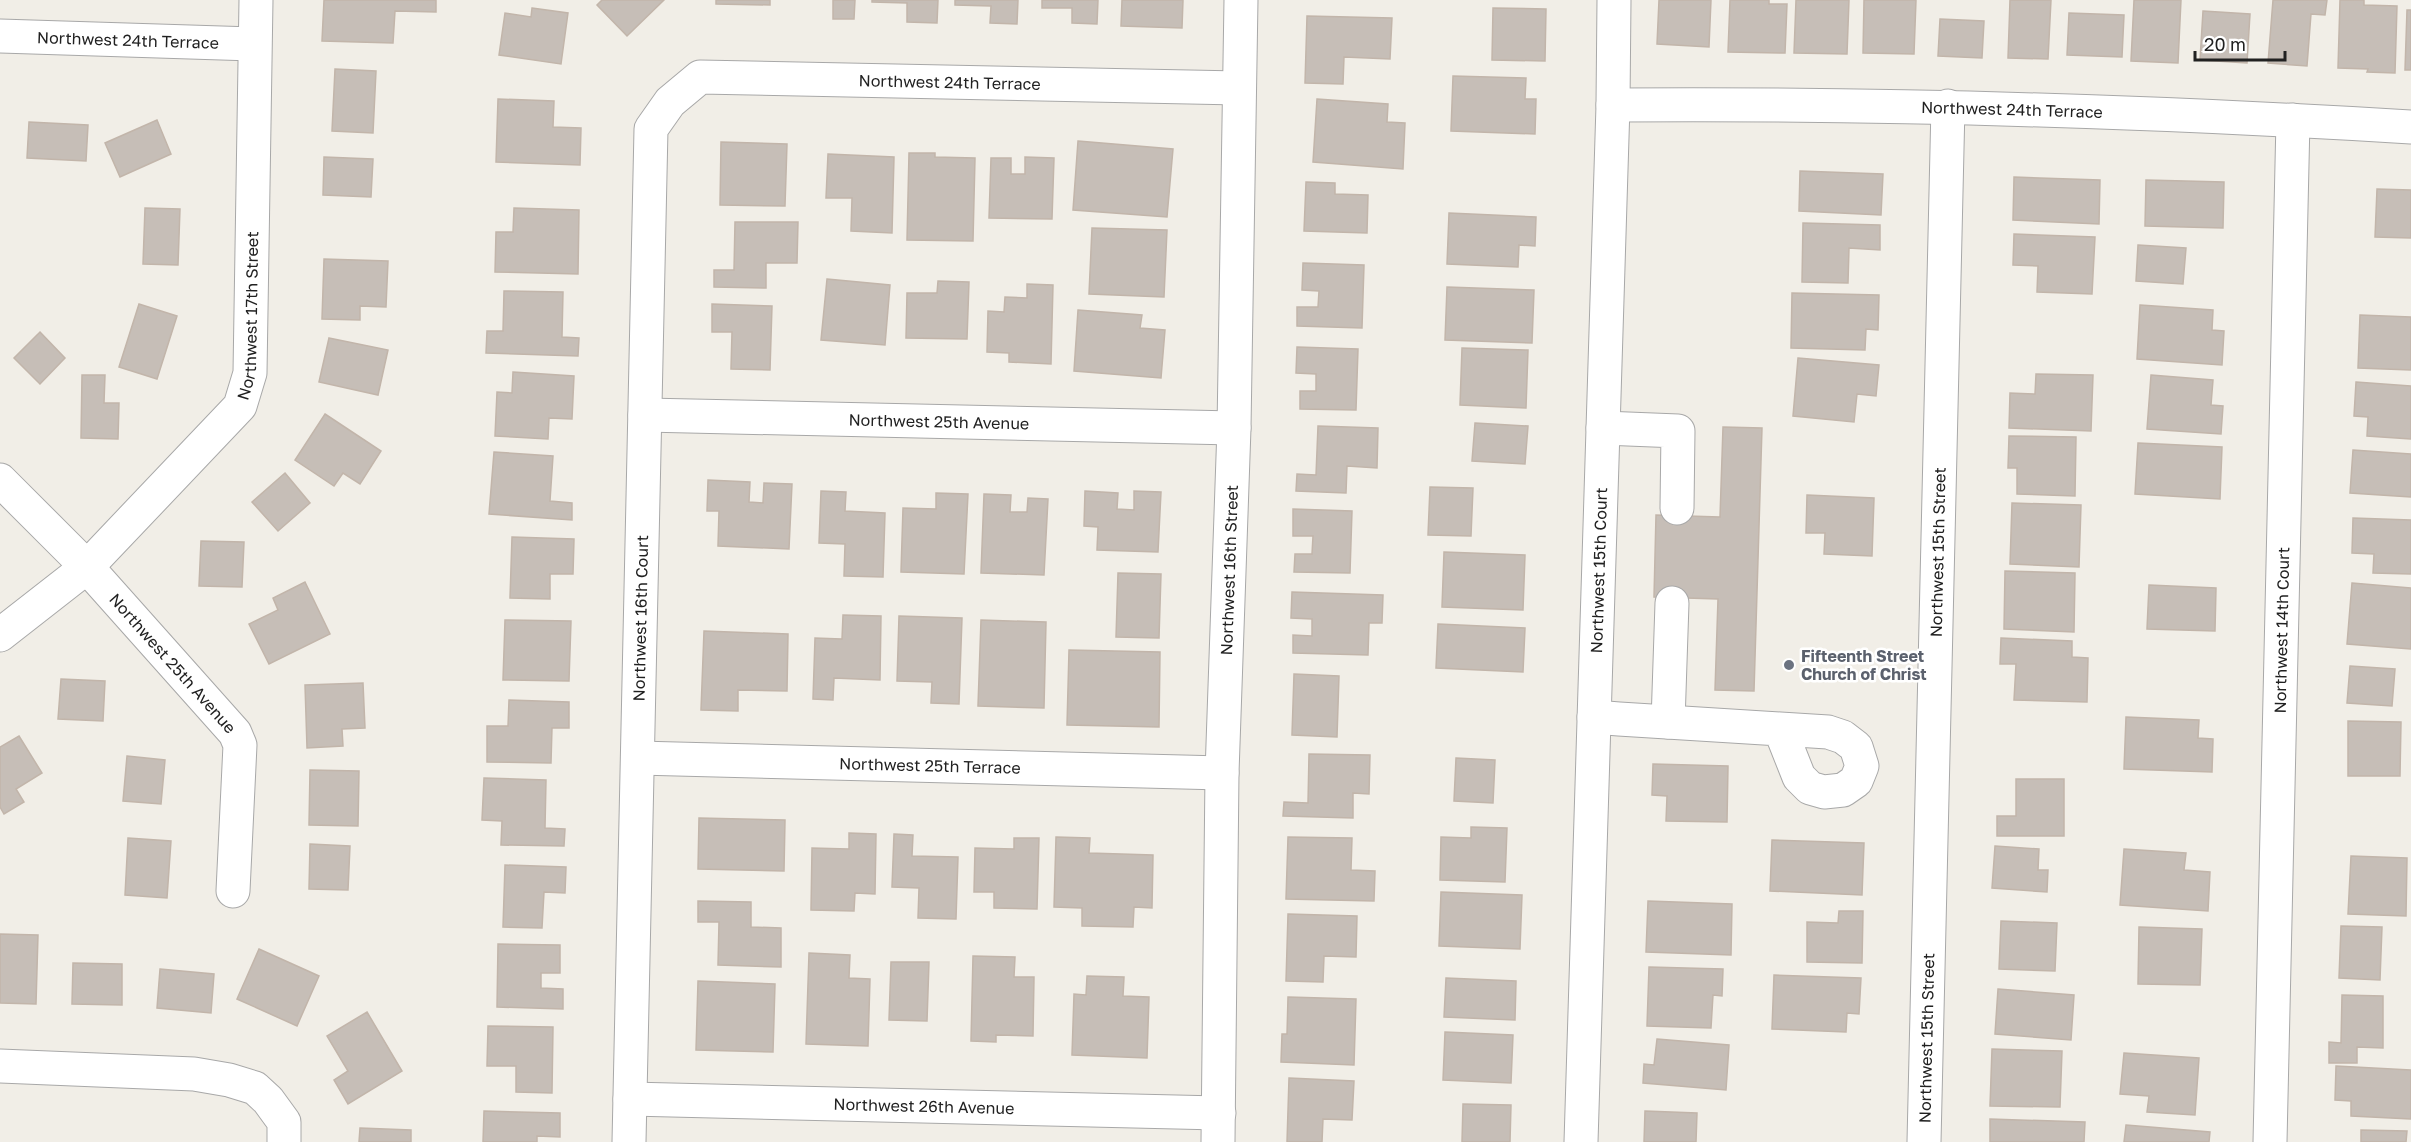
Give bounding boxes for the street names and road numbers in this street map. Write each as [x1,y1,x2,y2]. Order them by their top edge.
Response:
street label: Northwest 24th Terrace [37,27,219,53]
street label: Northwest 24th Terrace [858,70,1041,94]
street label: Northwest 24th Terrace [1921,97,2103,122]
street label: Northwest 17th Street [232,231,262,402]
street label: Northwest 25th Avenue [848,409,1030,433]
street label: Northwest 15th Street [1926,467,1950,637]
street label: Northwest 16th Street [1216,485,1242,656]
street label: Northwest 15th Court [1586,487,1611,653]
street label: Northwest 16th Court [629,535,652,701]
street label: Northwest 14th Court [2270,547,2293,714]
street label: Northwest 25th Avenue [105,589,240,737]
street label: Northwest 25th Terrace [839,753,1021,778]
street label: Northwest 15th Street [1914,953,1938,1123]
street label: Northwest 26th Avenue [833,1094,1015,1118]

